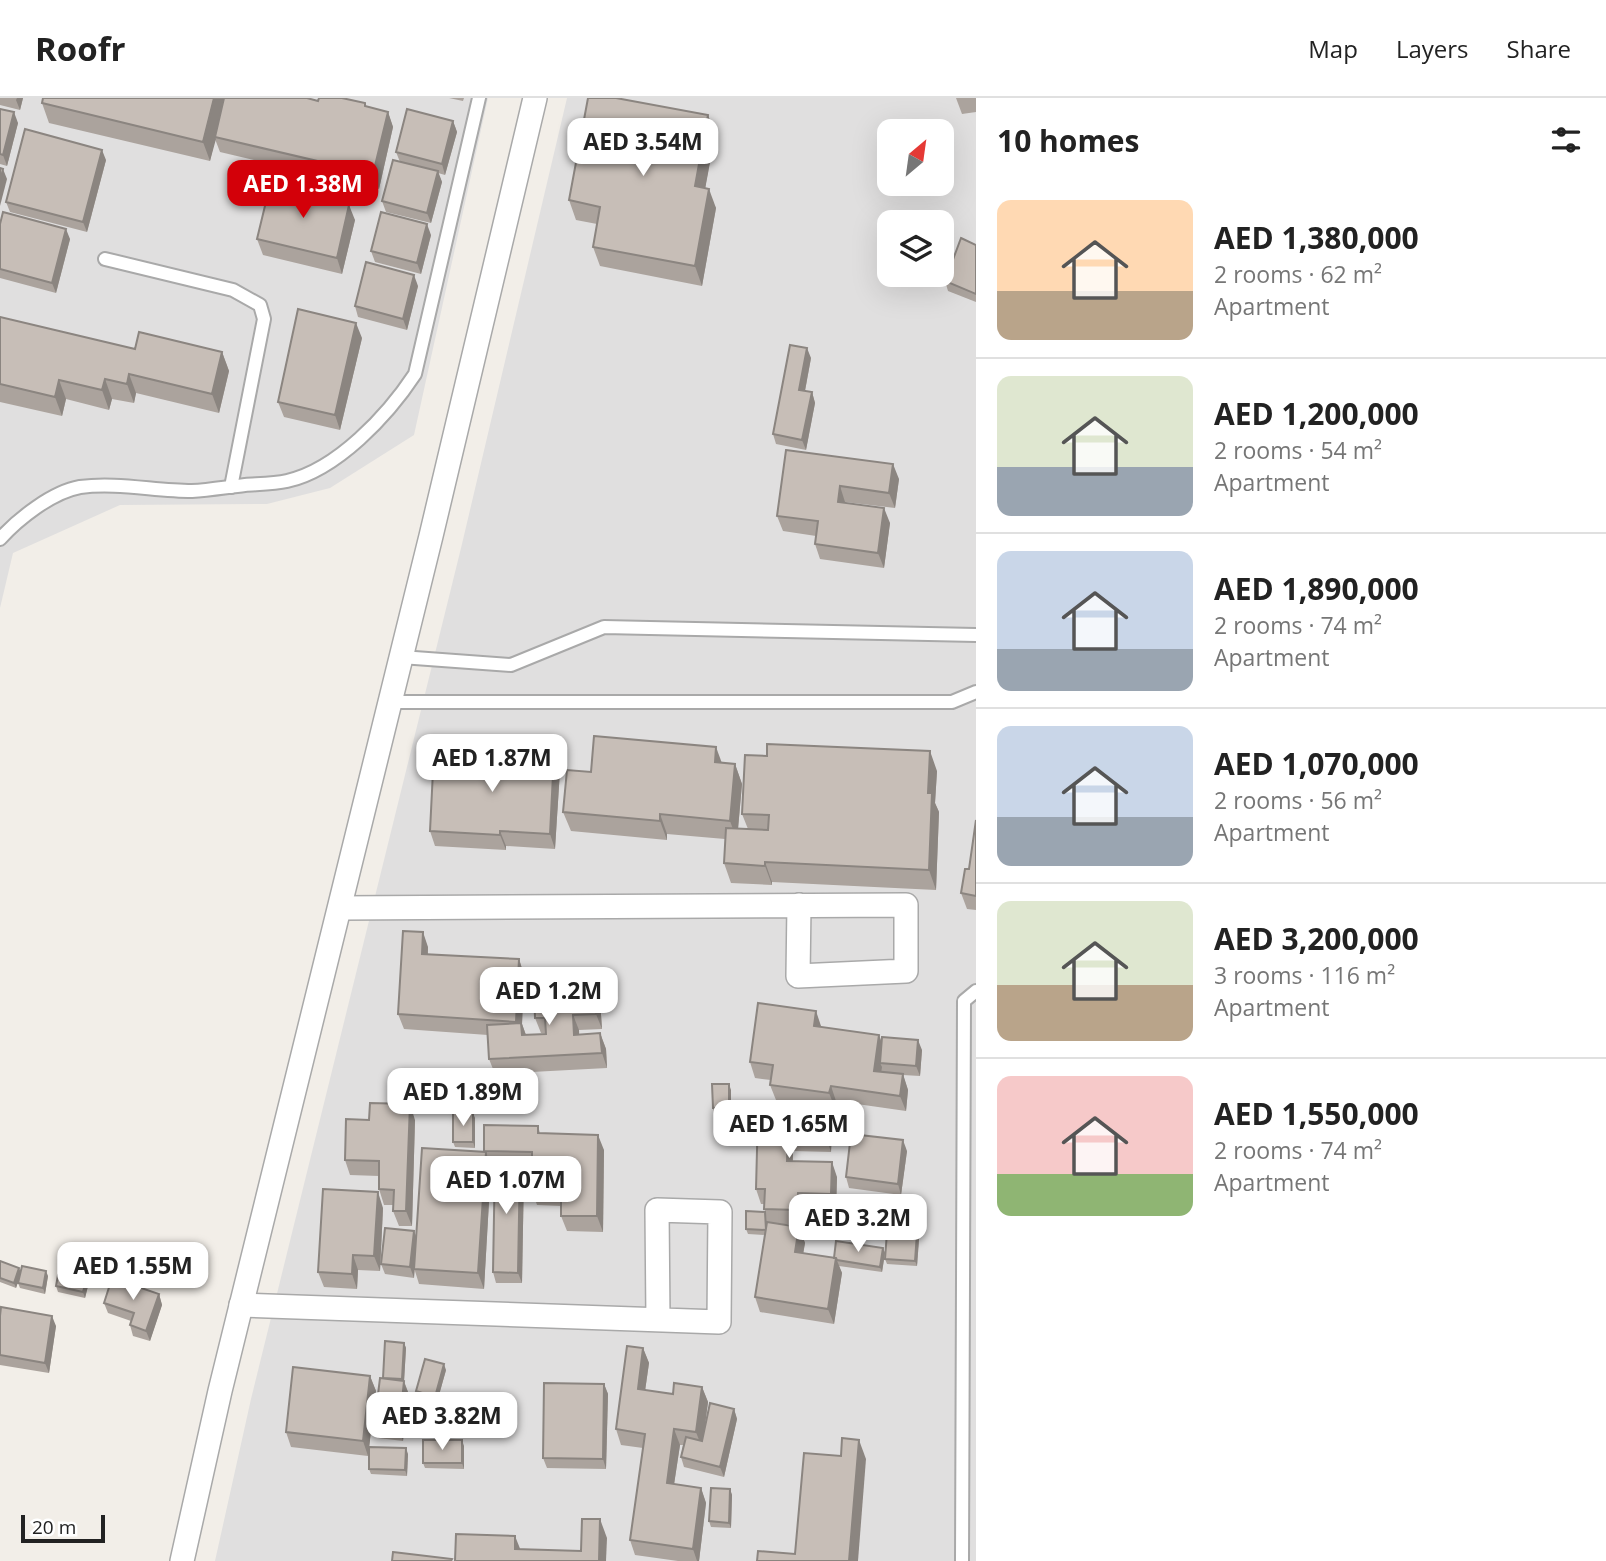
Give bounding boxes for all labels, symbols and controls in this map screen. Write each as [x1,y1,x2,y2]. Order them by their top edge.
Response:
text: Roofr [35,26,125,71]
text: Map [1308,32,1358,65]
text: Layers [1396,32,1469,65]
text: Share [1507,32,1571,65]
pin: AED 3.54M [563,118,723,178]
north arrow [877,119,954,196]
map controls [877,119,954,287]
text: 10 homes [997,120,1140,161]
icon: filters [1547,121,1585,159]
text: AED 3.54M [583,125,703,157]
pin: AED 1.38M [223,160,383,220]
text: AED 1.38M [243,167,363,199]
button: layers [877,210,954,287]
text: AED 1,380,000 [1214,217,1419,258]
icon: home [1053,228,1137,312]
text: 2 rooms · 62 m² [1214,258,1382,290]
text: Apartment [1214,290,1330,322]
text: AED 1,200,000 [1214,393,1419,434]
icon: home [1053,404,1137,488]
text: 2 rooms · 54 m² [1214,434,1382,466]
text: Apartment [1214,466,1330,498]
text: AED 1,890,000 [1214,568,1419,609]
icon: home [1053,579,1137,663]
text: 2 rooms · 74 m² [1214,609,1382,641]
text: Apartment [1214,641,1330,673]
pin: AED 1.87M [412,734,572,794]
text: AED 1.87M [432,741,552,773]
text: AED 1,070,000 [1214,743,1419,784]
icon: home [1053,754,1137,838]
text: 2 rooms · 56 m² [1214,784,1382,816]
text: Apartment [1214,816,1330,848]
text: AED 3,200,000 [1214,918,1419,959]
icon: home [1053,929,1137,1013]
text: 3 rooms · 116 m² [1214,959,1395,991]
pin: AED 1.2M [477,968,621,1027]
text: AED 1.2M [496,974,602,1006]
text: Apartment [1214,991,1330,1023]
pin: AED 1.89M [383,1068,543,1128]
text: AED 1.89M [403,1075,523,1107]
text: AED 1,550,000 [1214,1093,1419,1134]
pin: AED 1.65M [709,1100,869,1160]
icon: home [1053,1104,1137,1188]
text: AED 1.65M [729,1107,849,1139]
text: 2 rooms · 74 m² [1214,1134,1382,1166]
pin: AED 1.07M [426,1156,586,1216]
text: AED 1.07M [446,1163,566,1195]
text: Apartment [1214,1166,1330,1198]
pin: AED 3.2M [786,1194,930,1254]
text: AED 3.2M [805,1201,911,1233]
pin: AED 1.55M [53,1242,213,1302]
text: AED 1.55M [73,1249,193,1281]
pin: AED 3.82M [362,1392,522,1452]
text: AED 3.82M [382,1399,502,1431]
scale bar [21,1512,105,1544]
text: 20 m [32,1514,76,1540]

